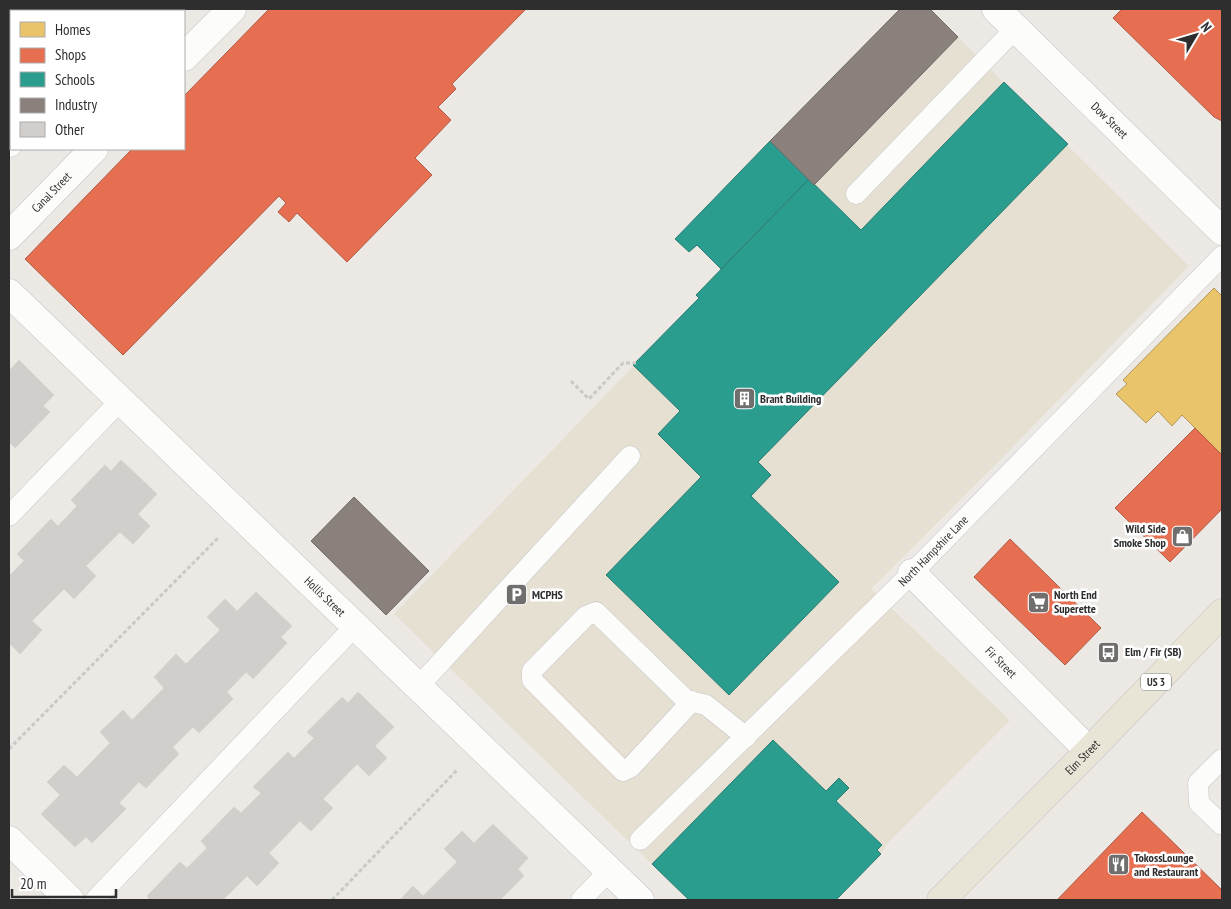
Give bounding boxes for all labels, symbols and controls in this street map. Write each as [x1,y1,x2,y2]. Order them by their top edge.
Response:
legend [10,10,185,150]
north arrow [1171,10,1221,60]
text: N [1197,18,1216,36]
text: Homes [55,20,91,39]
text: Shops [55,45,86,64]
text: Schools [55,70,95,89]
text: Industry [55,95,97,114]
street label: Dow Street [1088,99,1132,142]
text: Other [55,120,85,139]
street label: Canal Street [28,168,75,215]
building icon: Brant Building [732,387,756,411]
place label: Brant Building [760,391,821,406]
street label: North Hampshire Lane [895,512,971,589]
place label: Wild Side Smoke Shop [1114,521,1167,550]
shop icon: Wild Side Smoke Shop [1170,524,1194,548]
street label: Hollis Street [301,573,349,620]
parking icon: MCPHS [504,583,528,607]
place label: MCPHS [532,587,563,602]
place label: North End Superette [1054,587,1097,616]
supermarket icon: North End Superette [1026,590,1050,614]
bus stop icon: Elm / Fir (SB) [1097,640,1121,664]
street label: Fir Street [982,643,1021,681]
place label: Elm / Fir (SB) [1125,644,1182,659]
road number: US 3 [1141,674,1171,690]
street label: Elm Street [1062,736,1103,778]
place label: TokossLounge and Restaurant [1134,850,1199,879]
restaurant icon: TokossLounge and Restaurant [1106,853,1130,877]
scale bar [12,866,116,898]
text: 20 m [20,874,46,893]

